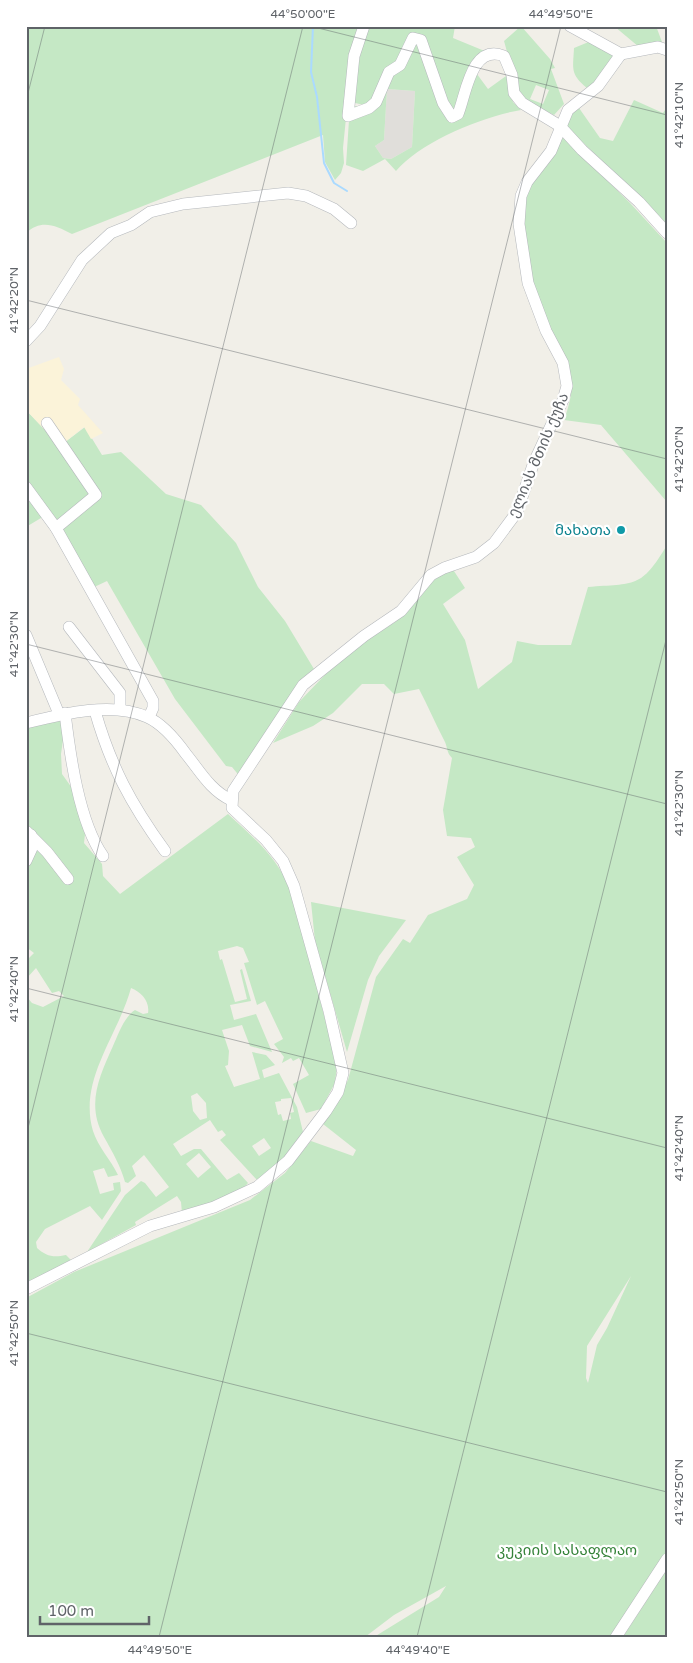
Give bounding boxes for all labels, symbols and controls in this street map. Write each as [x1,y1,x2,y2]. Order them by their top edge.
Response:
text: 44°50'00"E [270,7,336,21]
text: 44°49'50"E [529,7,594,21]
text: 41°42'10"N [672,82,686,148]
text: 41°42'20"N [7,267,21,333]
street label: ელიას მთის ქუჩა [504,390,572,520]
text: 41°42'20"N [672,426,686,492]
place label: მახათა [555,521,611,539]
marker: მახათა [615,524,627,536]
text: 41°42'30"N [7,611,21,677]
text: 41°42'30"N [672,770,686,836]
text: 41°42'40"N [7,956,21,1022]
text: 41°42'40"N [672,1115,686,1181]
text: 41°42'50"N [7,1300,21,1366]
text: 41°42'50"N [672,1459,686,1525]
park label: კუკიის სასაფლაო [497,1541,637,1559]
scale bar [40,1593,149,1625]
text: 100 m [48,1602,94,1620]
text: 44°49'50"E [128,1643,193,1657]
text: 44°49'40"E [386,1643,451,1657]

